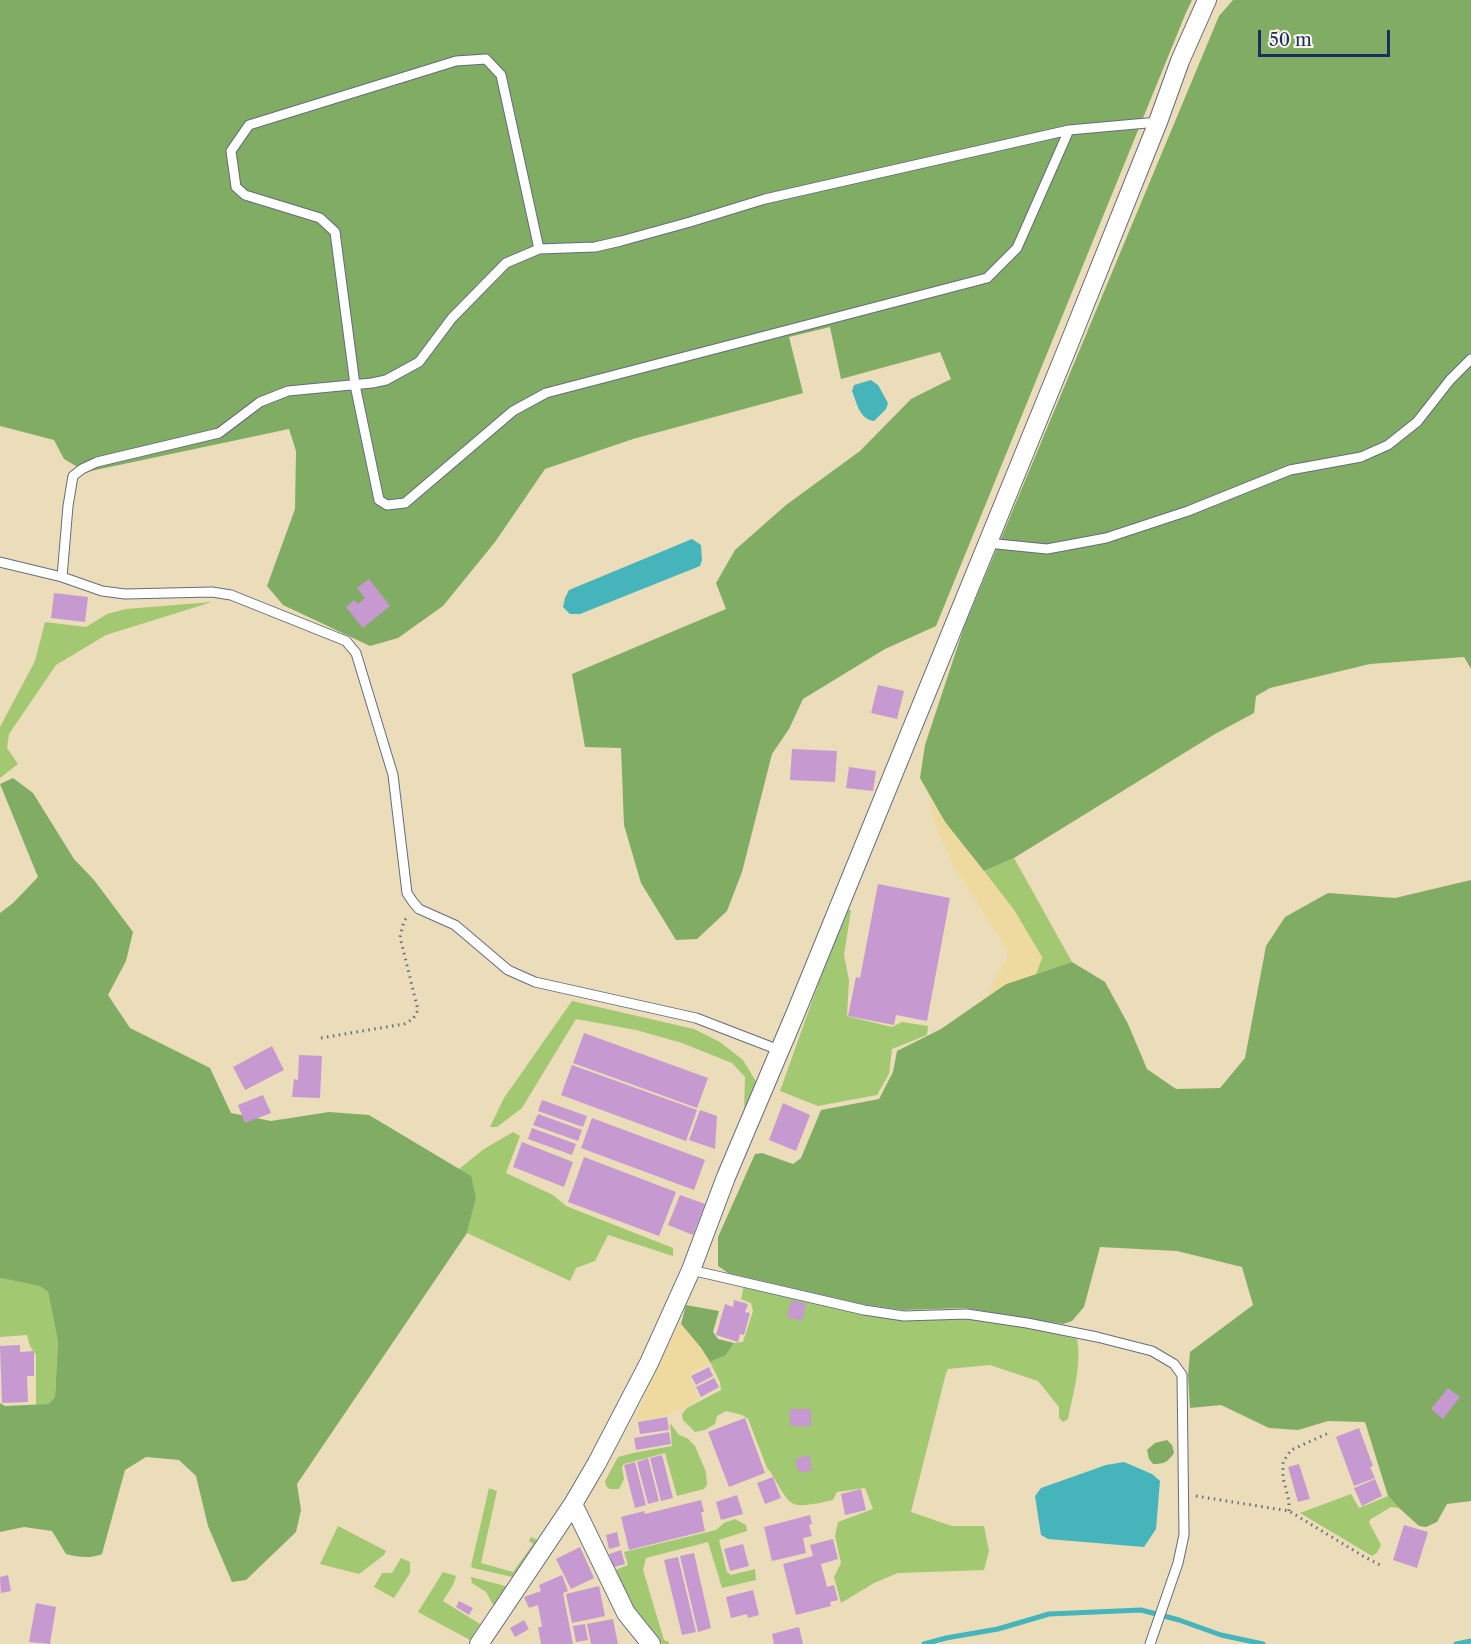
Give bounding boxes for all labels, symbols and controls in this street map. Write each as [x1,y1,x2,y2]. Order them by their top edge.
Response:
scale bar [1261,18,1393,56]
text: 50 m [1269,29,1312,51]

